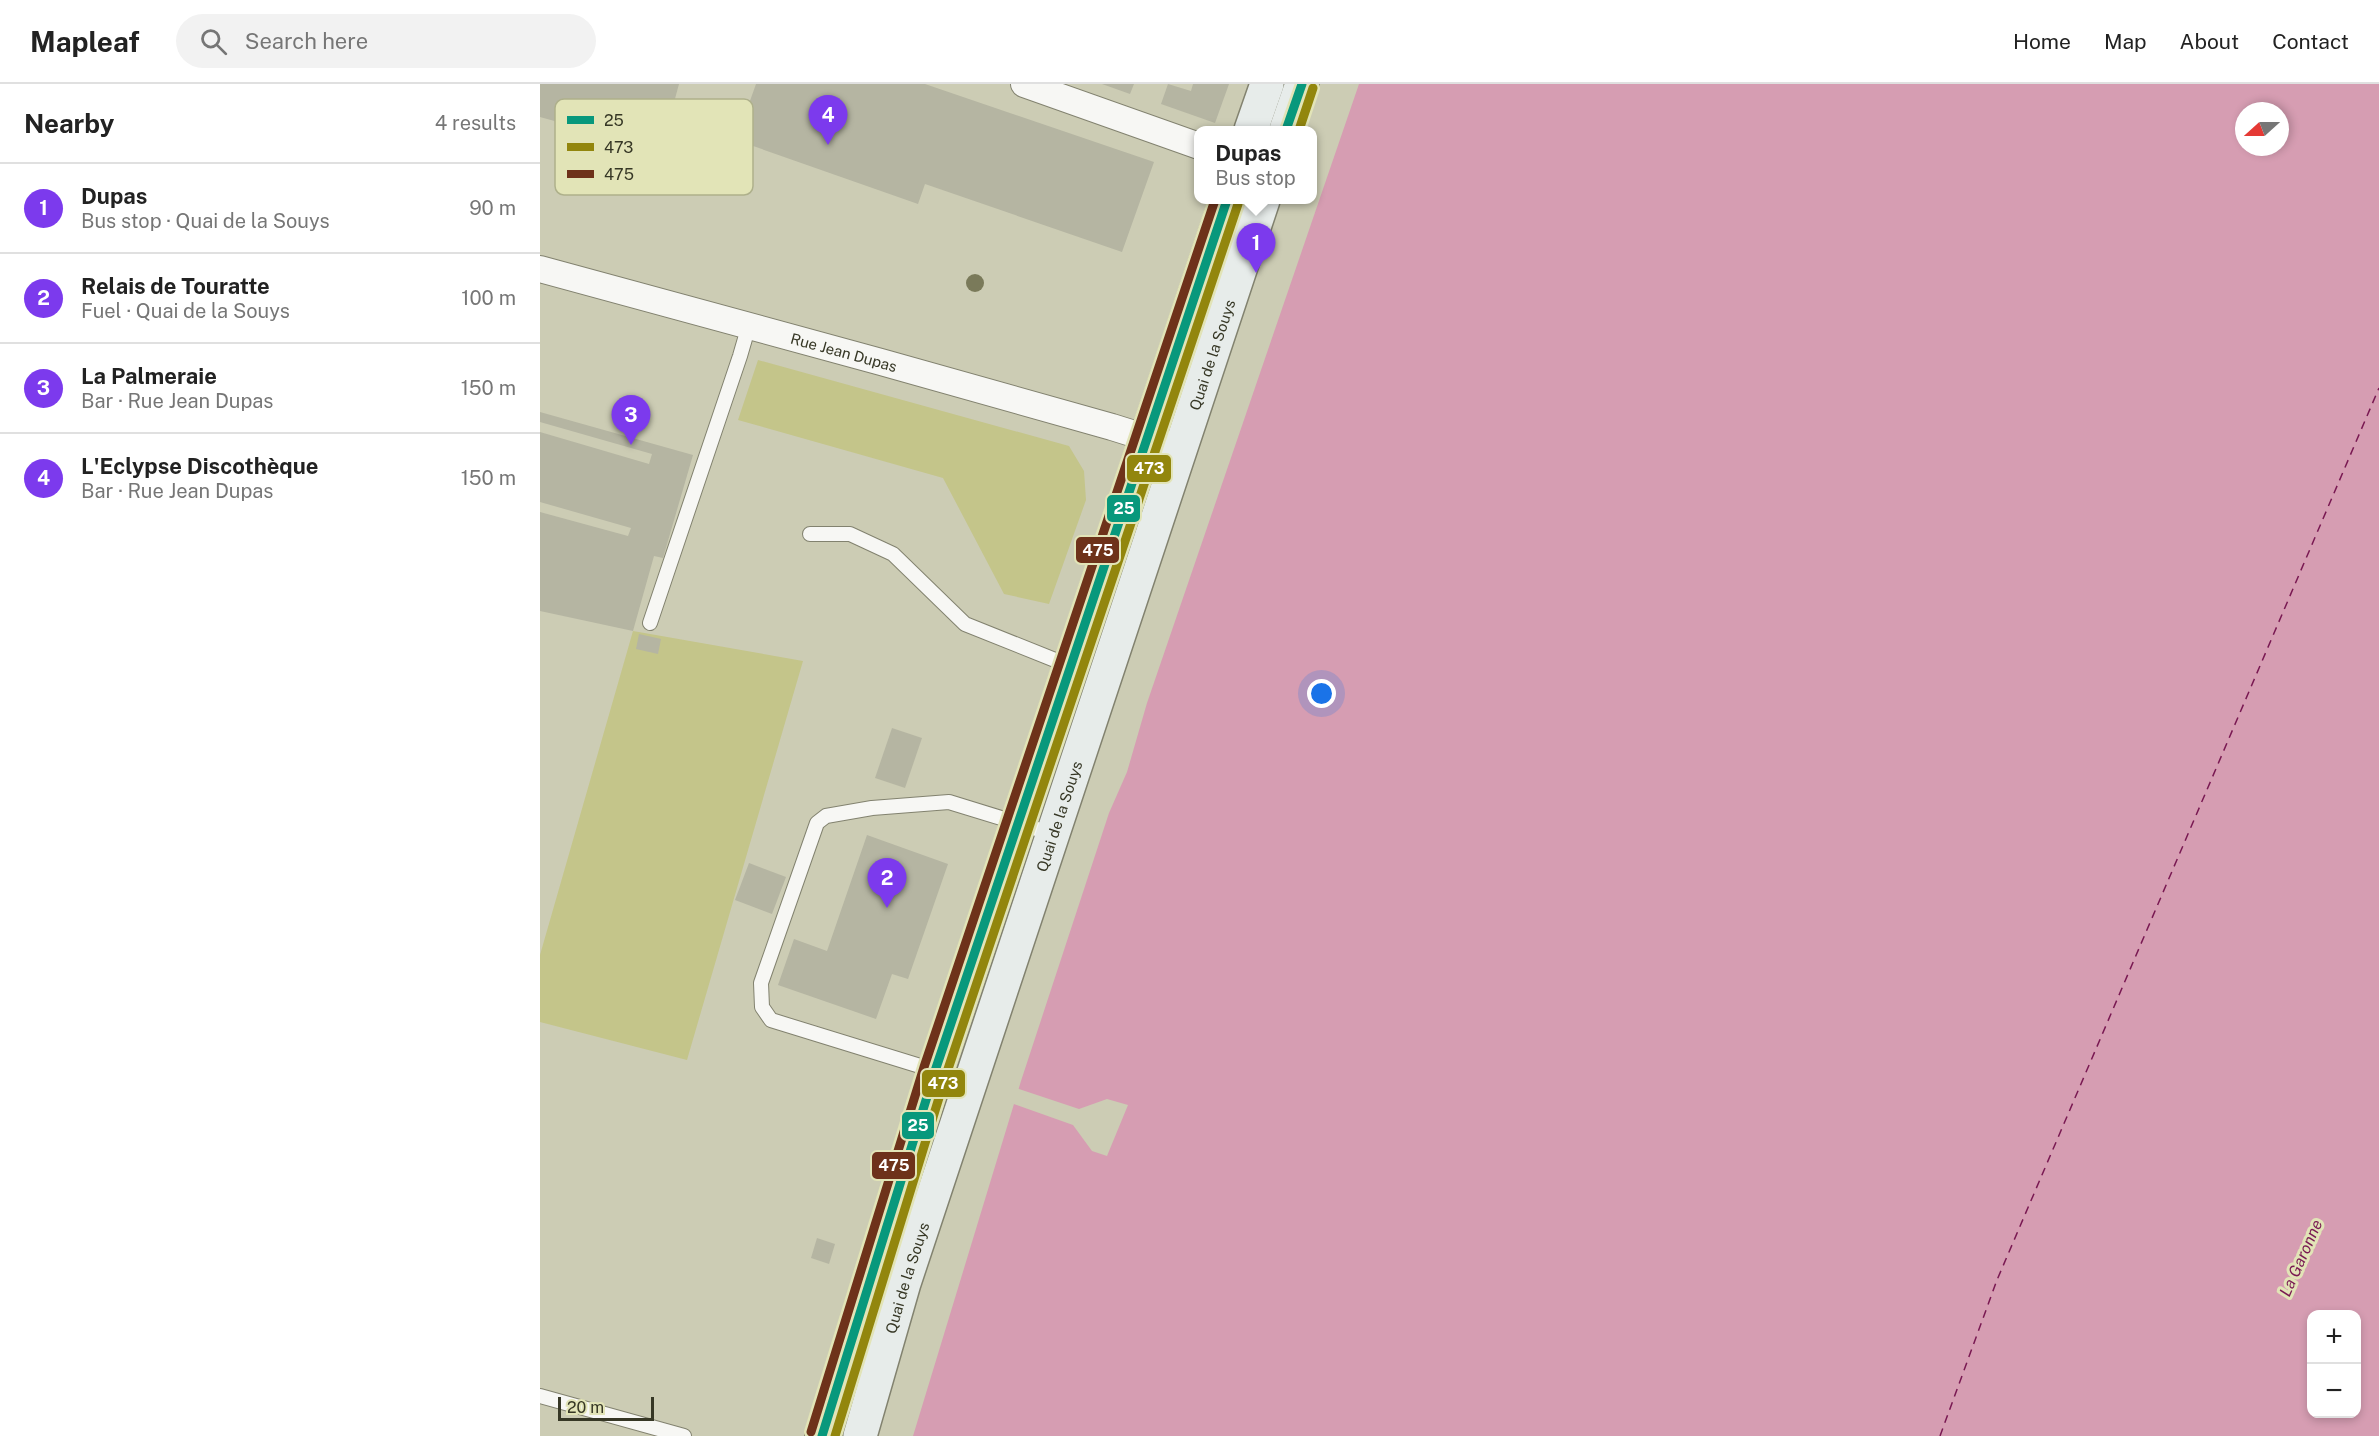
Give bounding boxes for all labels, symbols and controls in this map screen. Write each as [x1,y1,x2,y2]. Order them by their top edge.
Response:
search box [176,14,596,68]
text: Mapleaf [30,25,140,58]
icon: search [197,25,230,58]
text: Search here [245,28,368,54]
text: Home [2013,29,2071,54]
text: Map [2104,29,2147,54]
text: About [2180,29,2239,54]
text: Contact [2272,29,2349,54]
pin: 4 [808,95,848,145]
legend [555,99,753,195]
north arrow [2235,102,2289,156]
text: Nearby [24,108,114,139]
text: 4 results [435,111,516,135]
text: 25 [604,111,624,130]
popup [1194,126,1317,204]
text: 473 [604,138,633,157]
text: Dupas [1215,140,1281,166]
text: 475 [604,165,634,184]
text: Bus stop [1215,166,1296,190]
text: Dupas [81,183,147,209]
text: 1 [39,196,48,220]
text: 90 m [469,196,516,220]
text: Bus stop · Quai de la Souys [81,209,330,233]
pin: 1 [1236,224,1276,273]
text: Relais de Touratte [81,273,270,299]
text: 2 [37,286,50,310]
text: 100 m [461,286,516,310]
street label: Quai de la Souys [1185,297,1238,412]
text: Fuel · Quai de la Souys [81,299,290,323]
street label: Rue Jean Dupas [789,329,899,375]
text: La Palmeraie [81,363,217,389]
text: 3 [37,376,50,400]
text: 150 m [461,376,516,400]
text: Bar · Rue Jean Dupas [81,389,273,413]
pin: 3 [612,396,650,445]
text: L'Eclypse Discothèque [81,453,318,479]
line badge: 473 [1126,454,1172,483]
text: 473 [1133,459,1165,478]
text: 4 [37,466,50,490]
text: 150 m [461,466,516,490]
text: Bar · Rue Jean Dupas [81,479,273,503]
line badge: 25 [1106,494,1141,523]
text: 25 [1114,499,1135,518]
line badge: 475 [1075,536,1120,564]
text: 475 [1082,541,1114,560]
your location [1307,679,1336,708]
street label: Quai de la Souys [1032,759,1085,874]
pin: 2 [868,858,906,908]
line badge: 473 [921,1069,966,1098]
text: 473 [927,1074,959,1093]
line badge: 25 [901,1111,935,1140]
text: 25 [908,1116,929,1135]
line badge: 475 [871,1151,916,1180]
text: 475 [878,1156,910,1175]
water label: La Garonne [2276,1216,2326,1299]
street label: Quai de la Souys [881,1220,932,1335]
map controls [2307,1310,2361,1418]
button: + [2307,1310,2361,1364]
button: − [2307,1364,2361,1418]
scale bar [558,1394,654,1422]
text: 20 m [567,1398,604,1417]

